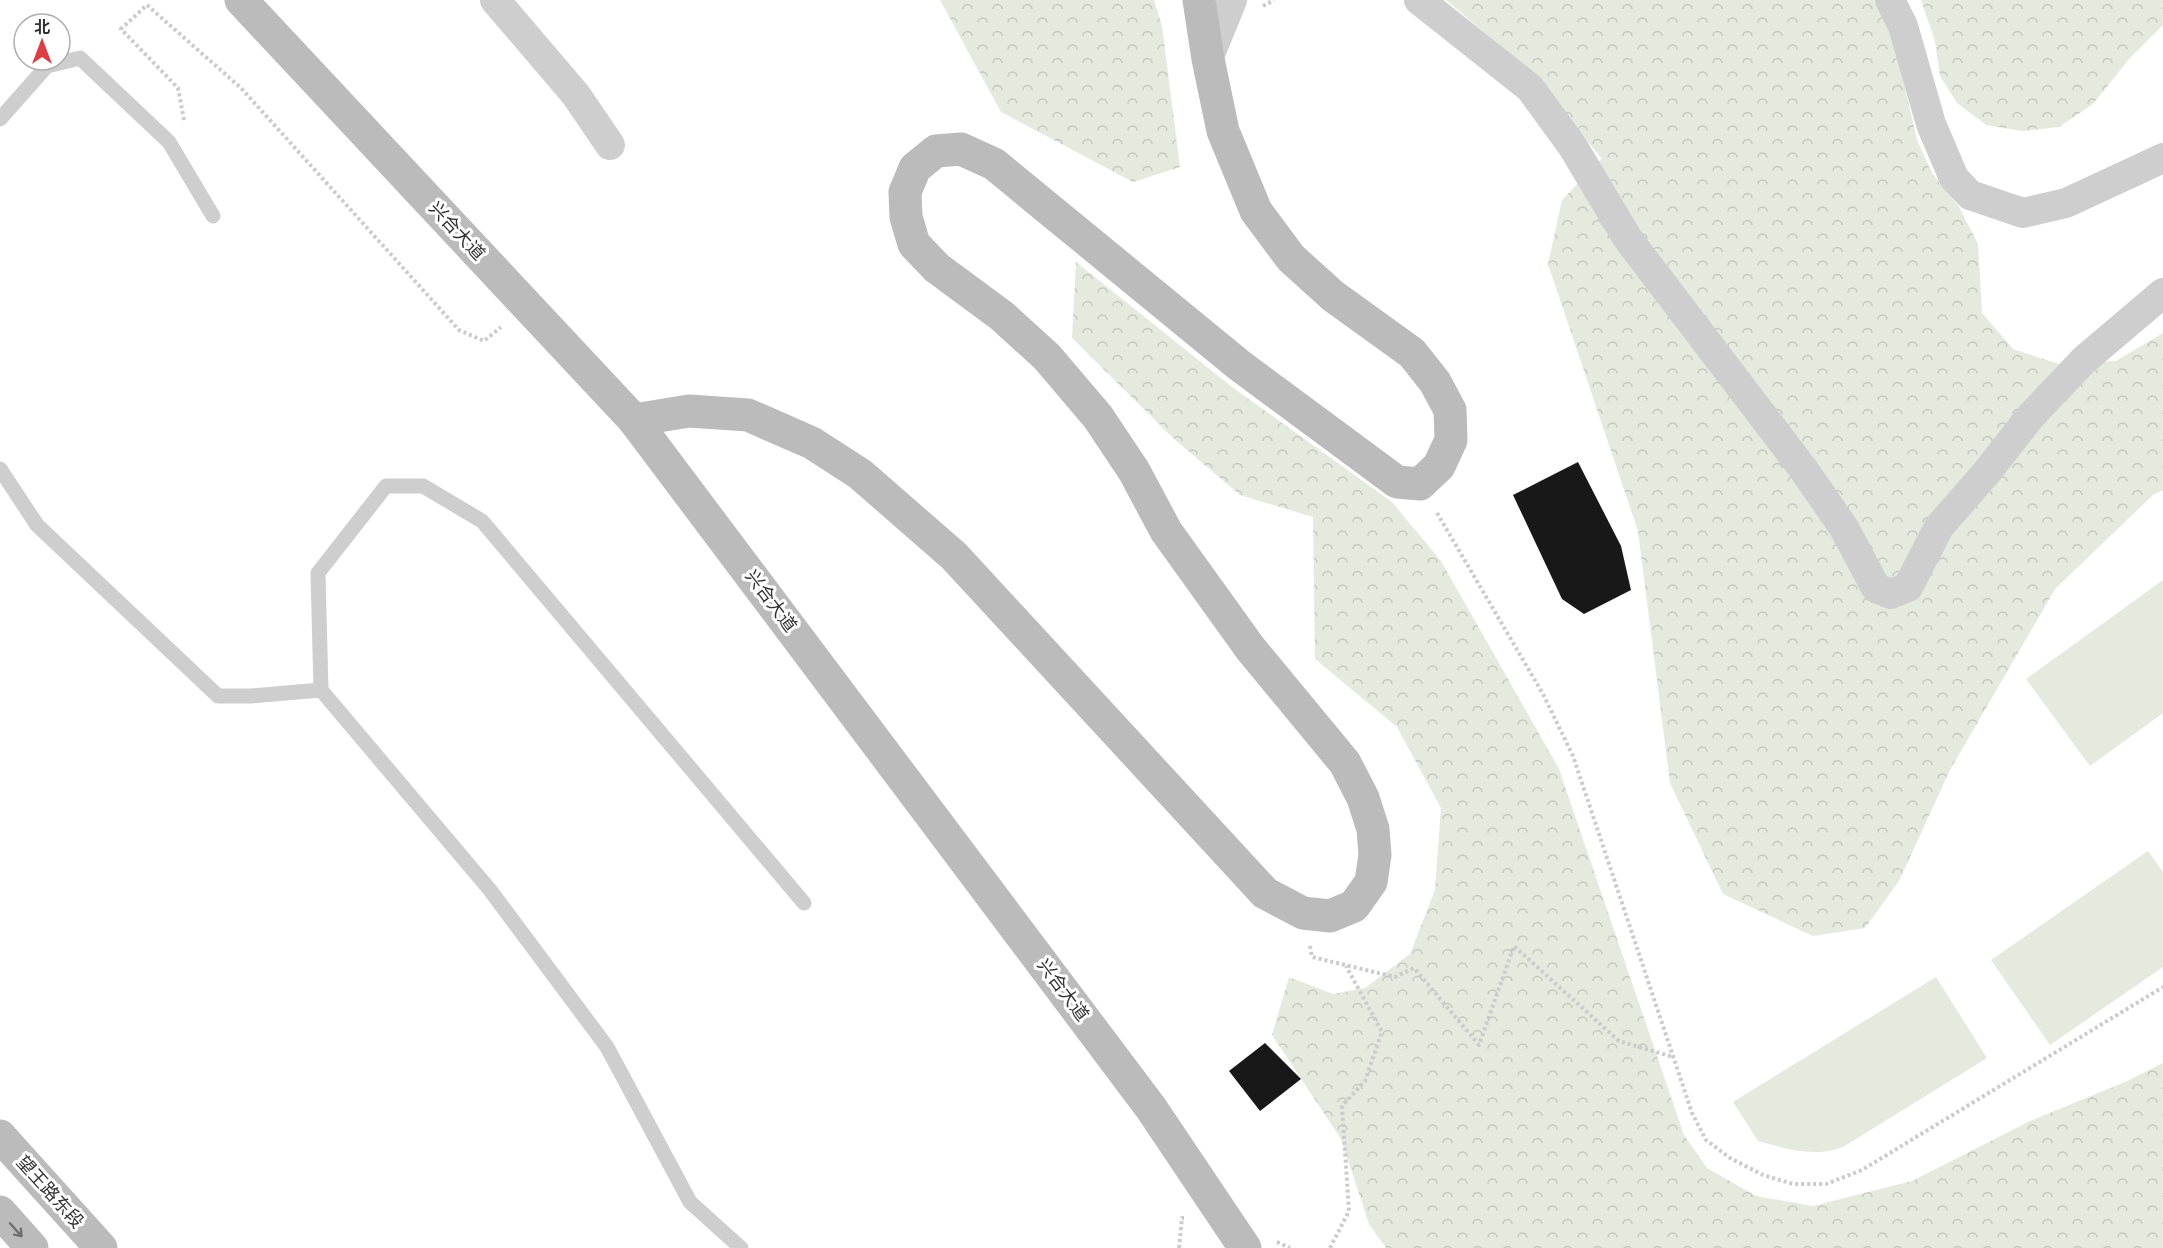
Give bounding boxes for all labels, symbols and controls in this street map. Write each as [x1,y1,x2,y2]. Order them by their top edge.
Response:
north arrow [12,12,72,72]
text: 北 [34,17,50,37]
street label: 兴合大道 [424,196,490,265]
street label: 兴合大道 [741,565,802,636]
street label: 兴合大道 [1033,954,1094,1025]
street label: 望王路东段 [12,1151,89,1233]
one-way arrow [9,1222,23,1237]

